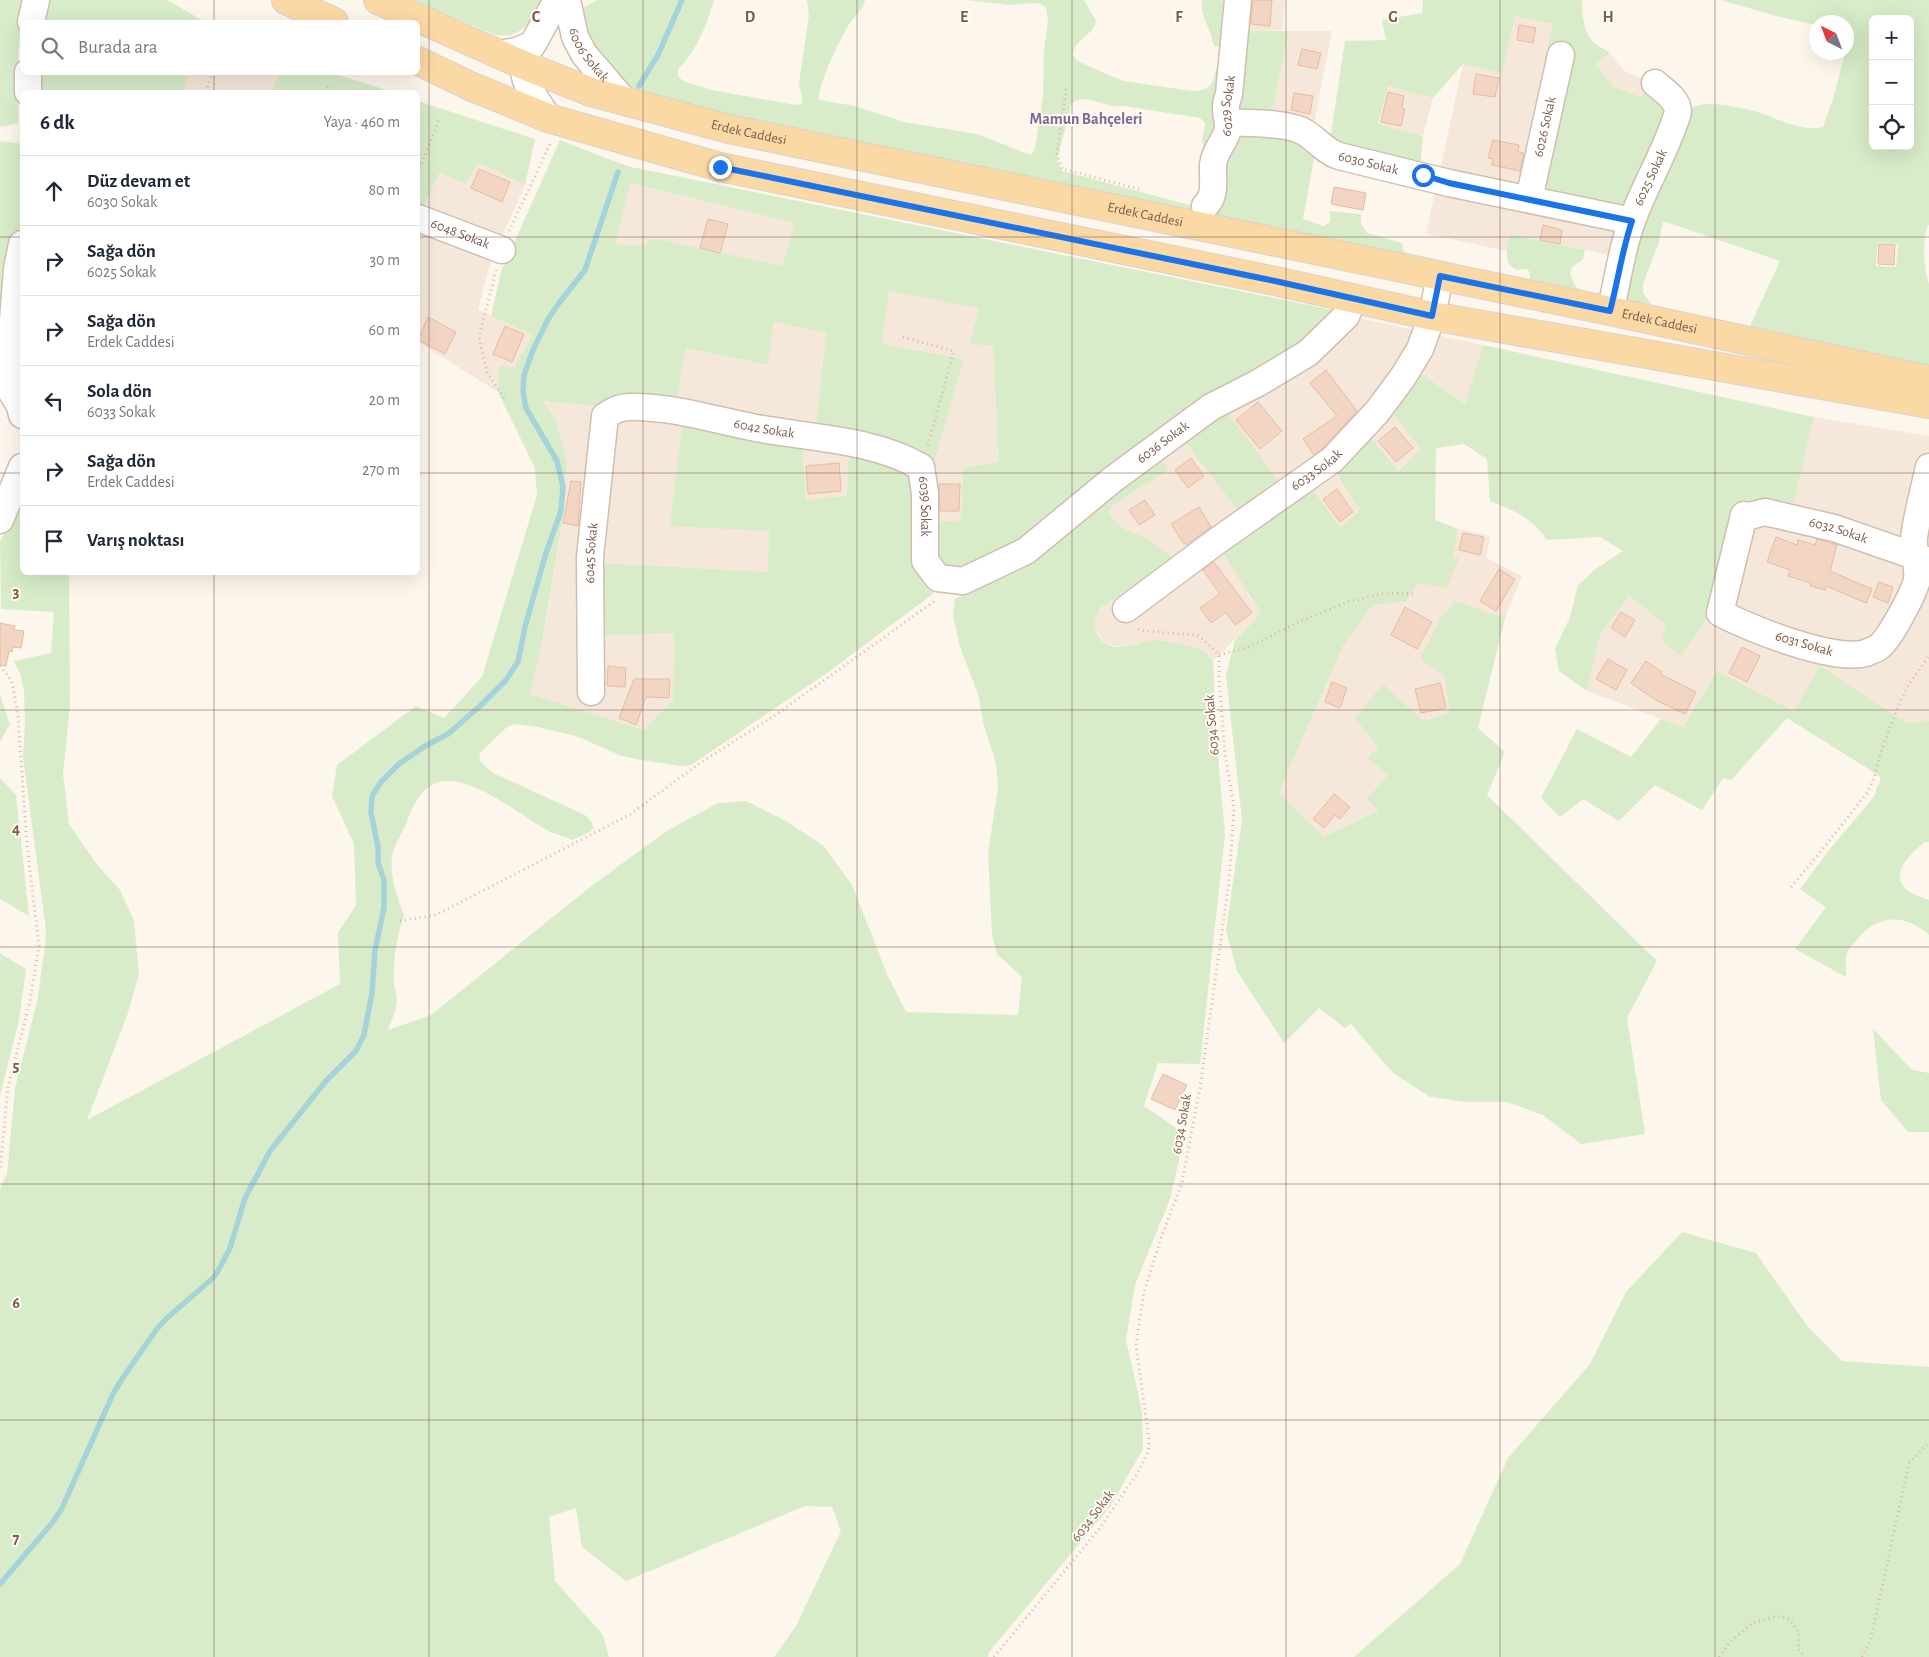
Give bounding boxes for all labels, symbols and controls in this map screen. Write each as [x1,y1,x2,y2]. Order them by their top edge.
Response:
text: C [532,9,541,25]
text: D [745,9,756,25]
text: E [960,9,968,25]
text: F [1175,9,1183,25]
text: G [1388,9,1398,25]
text: H [1602,9,1614,25]
north arrow [1809,15,1854,60]
map controls [1869,15,1914,150]
button: + [1869,15,1914,60]
search box [20,20,420,75]
street label: 6006 Sokak [566,27,612,85]
icon: search [38,34,66,62]
text: Burada ara [78,38,157,57]
button: − [1869,60,1914,105]
street label: 6029 Sokak [1219,74,1238,138]
street label: 6026 Sokak [1532,95,1559,158]
button: locate [1869,105,1914,150]
district label: Mamun Bahçeleri [1030,111,1142,127]
text: 6 dk [40,112,75,133]
text: Yaya · 460 m [323,114,400,130]
street label: Erdek Caddesi [709,117,788,148]
street label: 6025 Sokak [1632,147,1670,208]
street label: 6030 Sokak [1337,149,1400,177]
route end [709,156,732,179]
route start [1412,164,1435,187]
text: Düz devam et [87,172,190,191]
icon: ahead [40,177,68,205]
text: 80 m [369,182,400,198]
text: 6030 Sokak [87,194,157,210]
street label: Erdek Caddesi [1106,200,1184,230]
street label: 6048 Sokak [429,216,492,252]
text: Sağa dön [87,242,156,261]
icon: right [40,247,68,275]
text: 30 m [370,252,400,268]
text: 6025 Sokak [87,264,156,280]
street label: Erdek Caddesi [1620,307,1698,337]
text: Sağa dön [87,312,156,331]
icon: right [40,317,68,345]
text: 60 m [369,322,400,338]
text: Erdek Caddesi [87,334,175,350]
text: Sola dön [87,382,152,401]
icon: left [40,387,68,415]
text: 20 m [369,392,400,408]
text: 6033 Sokak [87,404,156,420]
street label: 6042 Sokak [732,416,796,441]
street label: 6036 Sokak [1134,418,1192,466]
street label: 6033 Sokak [1288,446,1346,494]
text: Sağa dön [87,452,156,471]
icon: right [40,457,68,485]
text: 270 m [362,462,400,478]
text: Erdek Caddesi [87,474,175,490]
street label: 6039 Sokak [915,475,932,537]
street label: 6032 Sokak [1807,515,1870,546]
street label: 6045 Sokak [583,521,601,584]
icon: arrive [40,527,68,555]
text: Varış noktası [87,531,185,550]
text: 3 [13,584,20,600]
street label: 6031 Sokak [1774,629,1835,659]
street label: 6034 Sokak [1202,693,1222,756]
text: 4 [12,821,20,837]
text: 5 [13,1058,20,1074]
street label: 6034 Sokak [1170,1092,1194,1155]
text: 6 [12,1295,20,1311]
street label: 6034 Sokak [1069,1487,1117,1545]
text: 7 [13,1531,20,1547]

